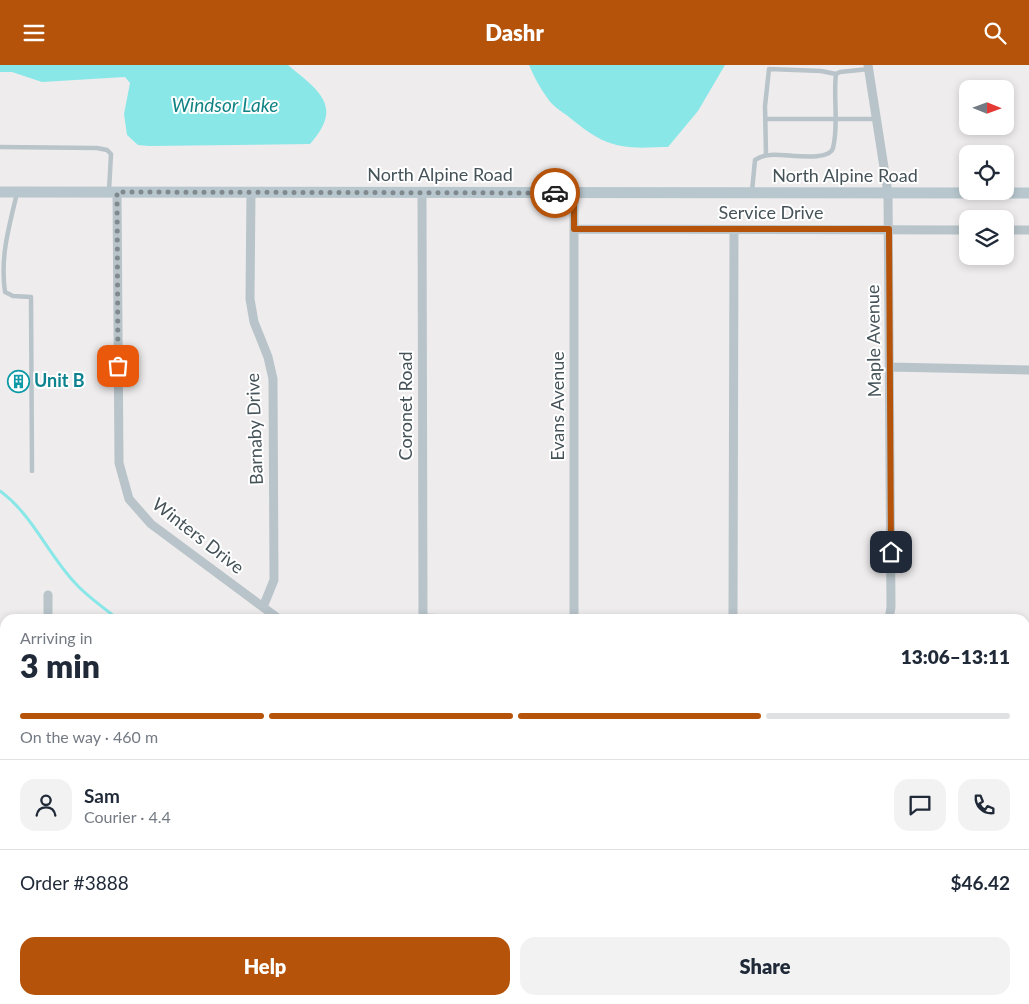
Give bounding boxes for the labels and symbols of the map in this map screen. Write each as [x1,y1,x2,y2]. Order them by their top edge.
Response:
north arrow [959,80,1014,135]
water label: Windsor Lake [172,93,278,116]
street label: North Alpine Road [367,163,513,185]
street label: North Alpine Road [772,164,918,186]
courier [530,168,580,218]
street label: Service Drive [719,201,823,223]
street label: Maple Avenue [861,284,885,398]
pin [97,345,139,387]
street label: Evans Avenue [546,351,568,461]
street label: Coronet Road [394,352,416,460]
building icon: Unit B [6,369,30,393]
place label: Unit B [34,369,85,391]
street label: Barnaby Drive [241,373,267,485]
street label: Winters Drive [148,493,249,578]
pin [870,531,912,573]

